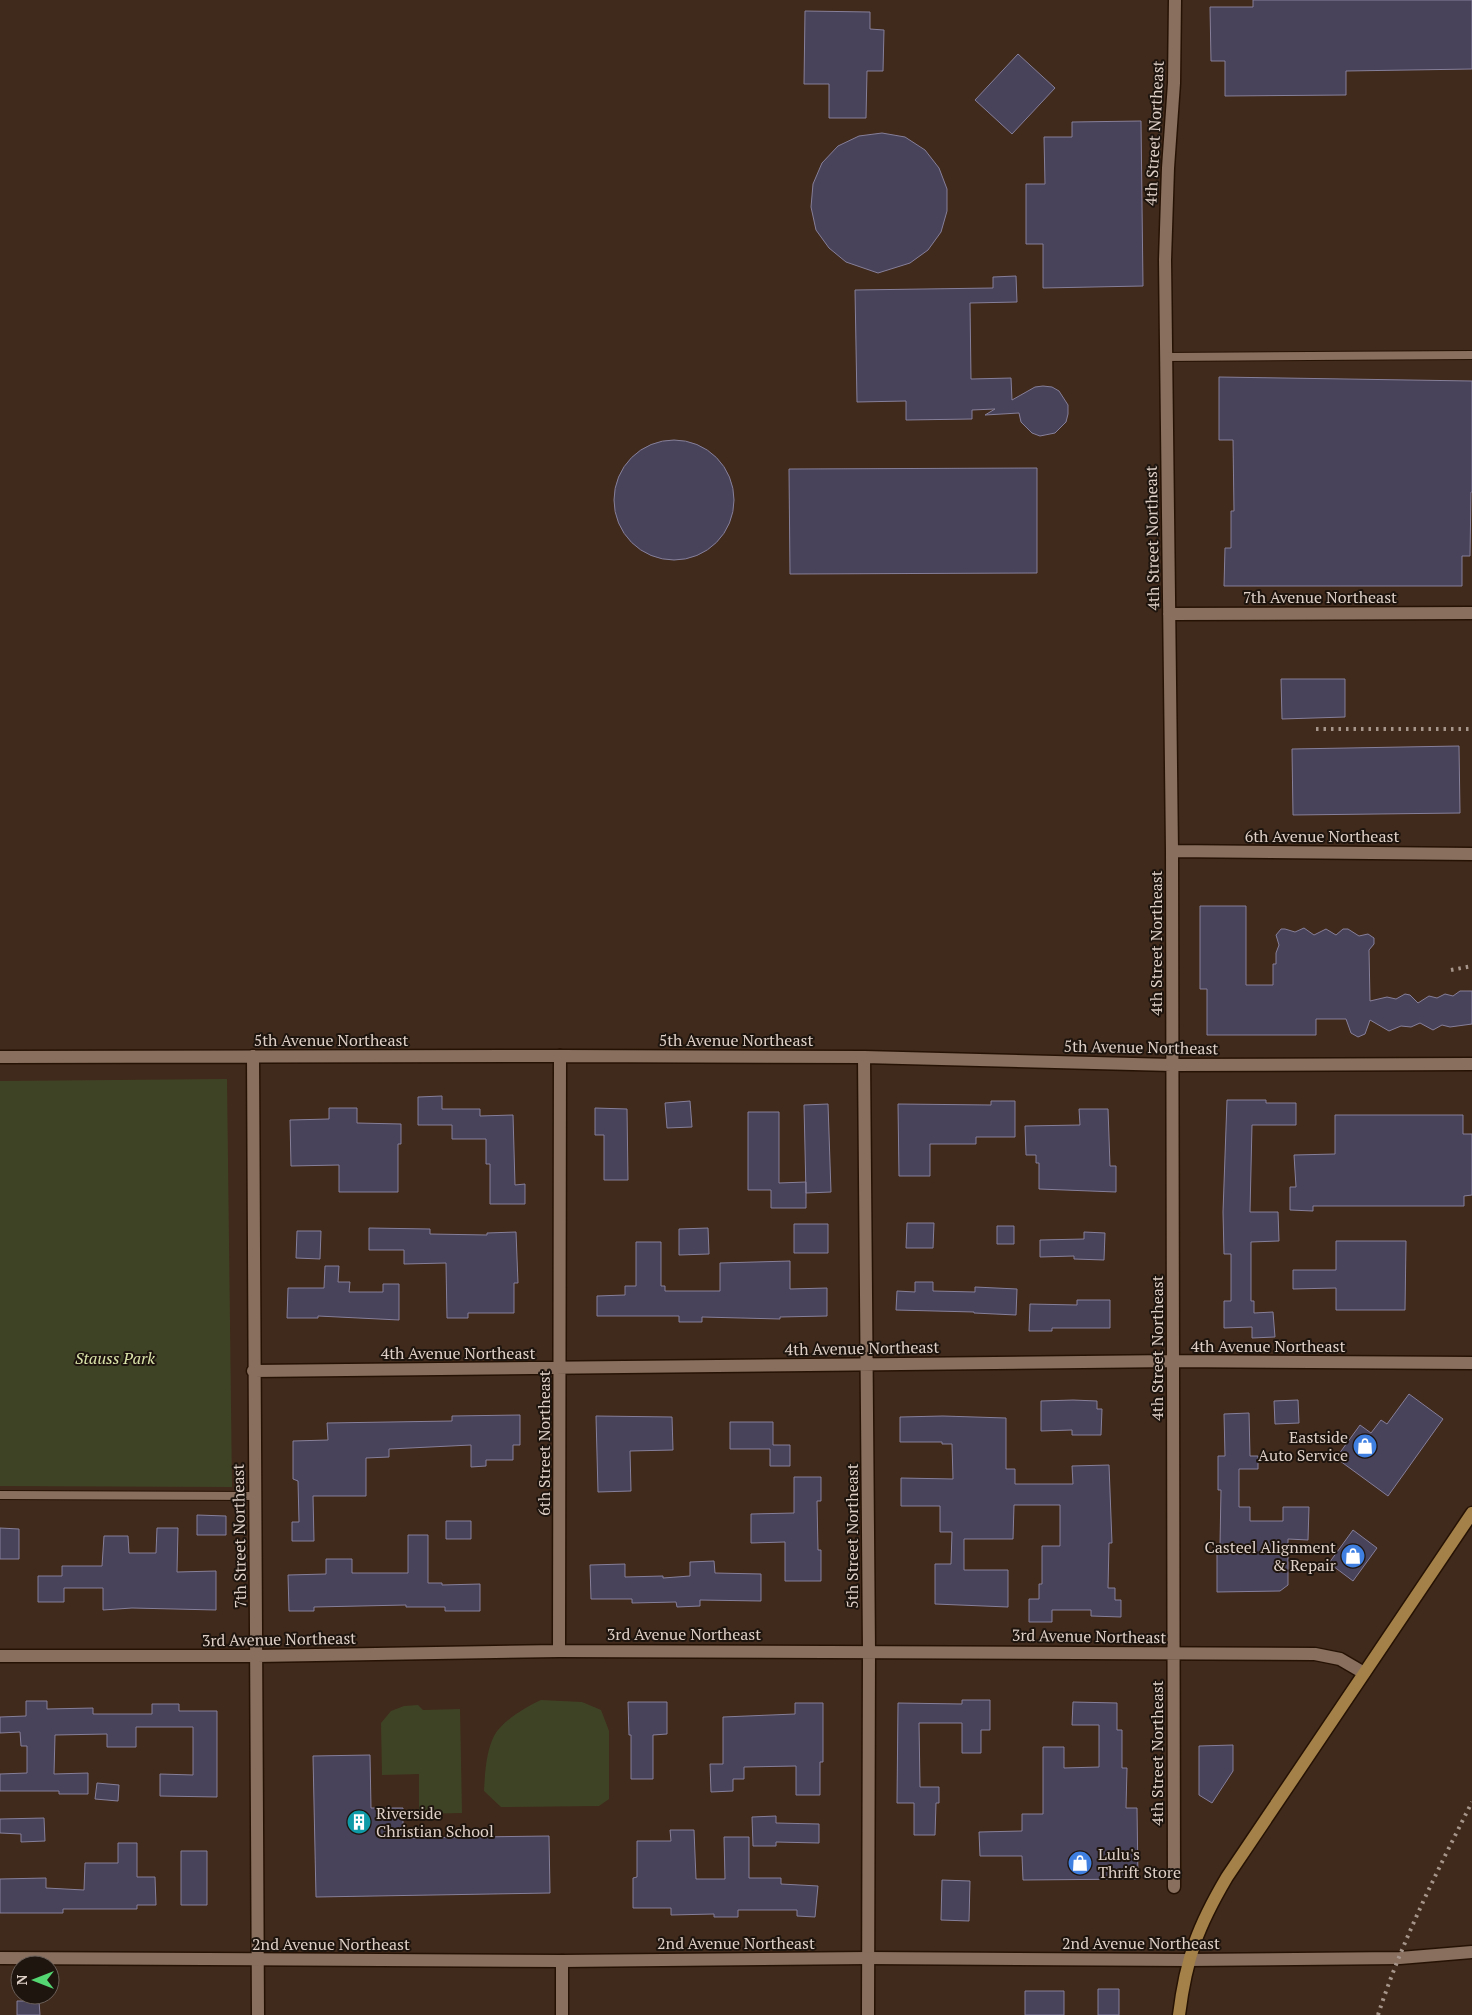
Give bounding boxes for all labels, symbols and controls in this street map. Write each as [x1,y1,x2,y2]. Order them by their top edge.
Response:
street label: 4th Street Northeast [1139,60,1169,206]
street label: 4th Street Northeast [1140,465,1164,611]
street label: 7th Avenue Northeast [1243,586,1397,608]
street label: 6th Avenue Northeast [1245,825,1399,847]
street label: 4th Street Northeast [1145,870,1167,1016]
street label: 5th Avenue Northeast [254,1029,408,1051]
street label: 5th Avenue Northeast [659,1029,813,1051]
street label: 5th Avenue Northeast [1063,1035,1219,1059]
street label: 4th Street Northeast [1146,1275,1168,1421]
street label: 4th Avenue Northeast [1191,1335,1345,1357]
street label: 4th Avenue Northeast [784,1336,940,1360]
street label: 4th Avenue Northeast [381,1342,535,1364]
park label: Stauss Park [75,1347,155,1369]
street label: 6th Street Northeast [533,1370,555,1516]
place label: Eastside Auto Service [1258,1426,1348,1466]
shop icon: Eastside Auto Service [1352,1433,1378,1459]
street label: 7th Street Northeast [227,1463,251,1609]
street label: 5th Street Northeast [841,1463,863,1609]
place label: Casteel Alignment & Repair [1204,1536,1337,1576]
shop icon: Casteel Alignment & Repair [1340,1543,1366,1569]
street label: 3rd Avenue Northeast [607,1623,761,1645]
street label: 3rd Avenue Northeast [1012,1624,1166,1648]
street label: 3rd Avenue Northeast [202,1627,356,1651]
street label: 4th Street Northeast [1146,1680,1168,1826]
place label: Riverside Christian School [376,1802,494,1842]
building icon: Riverside Christian School [346,1809,372,1835]
place label: Lulu's Thrift Store [1098,1843,1181,1883]
shop icon: Lulu's Thrift Store [1067,1850,1093,1876]
street label: 2nd Avenue Northeast [657,1932,815,1954]
street label: 2nd Avenue Northeast [1062,1932,1220,1954]
street label: 2nd Avenue Northeast [252,1933,410,1955]
north arrow [10,1955,60,2005]
text: N [12,1974,31,1985]

